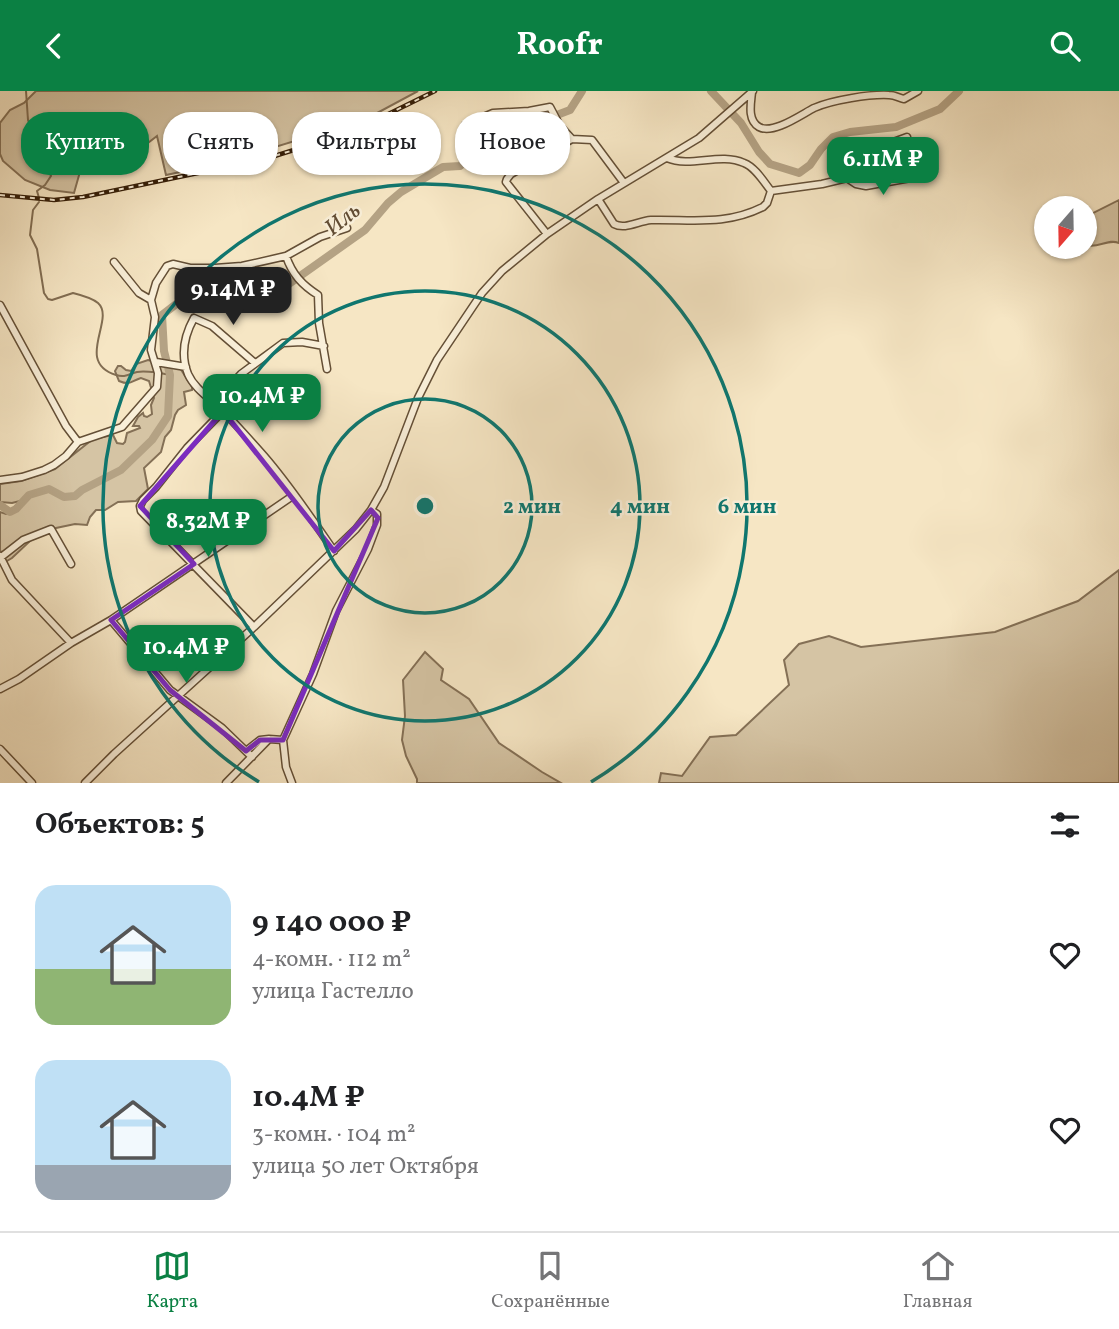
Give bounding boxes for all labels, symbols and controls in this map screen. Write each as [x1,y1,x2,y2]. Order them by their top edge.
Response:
text: Roofr [516,24,603,68]
icon: back [35,27,73,65]
icon: search [1046,27,1084,65]
chip: Купить [21,112,149,175]
chip: Снять [163,112,278,175]
chip: Фильтры [292,112,441,175]
chip: Новое [455,112,570,175]
pin: 6.11M ₽ [818,137,948,197]
text: 6.11M ₽ [843,144,923,176]
water label: Иль [318,195,368,244]
north arrow [1034,196,1097,259]
map controls [1034,196,1097,259]
pin: 9.14M ₽ [168,267,298,327]
text: 9.14M ₽ [190,274,276,306]
pin: 10.4M ₽ [197,375,327,434]
text: 10.4M ₽ [219,381,305,413]
text: 2 мин [503,493,561,522]
text: 4 мин [610,493,670,522]
text: 6 мин [718,493,776,522]
centre of rings [413,494,437,518]
pin: 8.32M ₽ [143,499,273,559]
text: 8.32M ₽ [166,506,250,538]
pin: 10.4M ₽ [121,625,251,685]
text: 10.4M ₽ [143,632,229,664]
text: Объектов: 5 [35,804,205,846]
icon: filters [1046,806,1084,844]
text: 9 140 000 ₽ [252,902,411,944]
icon: home [91,913,175,997]
icon: heart [1046,936,1084,974]
text: 4-комн. · 112 m² [252,944,411,976]
text: улица Гастелло [252,976,414,1008]
text: 10.4M ₽ [252,1077,365,1119]
icon: home [91,1088,175,1172]
icon: heart [1046,1111,1084,1149]
text: 3-комн. · 104 m² [252,1119,416,1151]
text: улица 50 лет Октября [252,1151,479,1183]
tab: Карта [147,1247,198,1315]
tab: Сохранённые [491,1247,610,1315]
tab: Главная [903,1247,972,1315]

